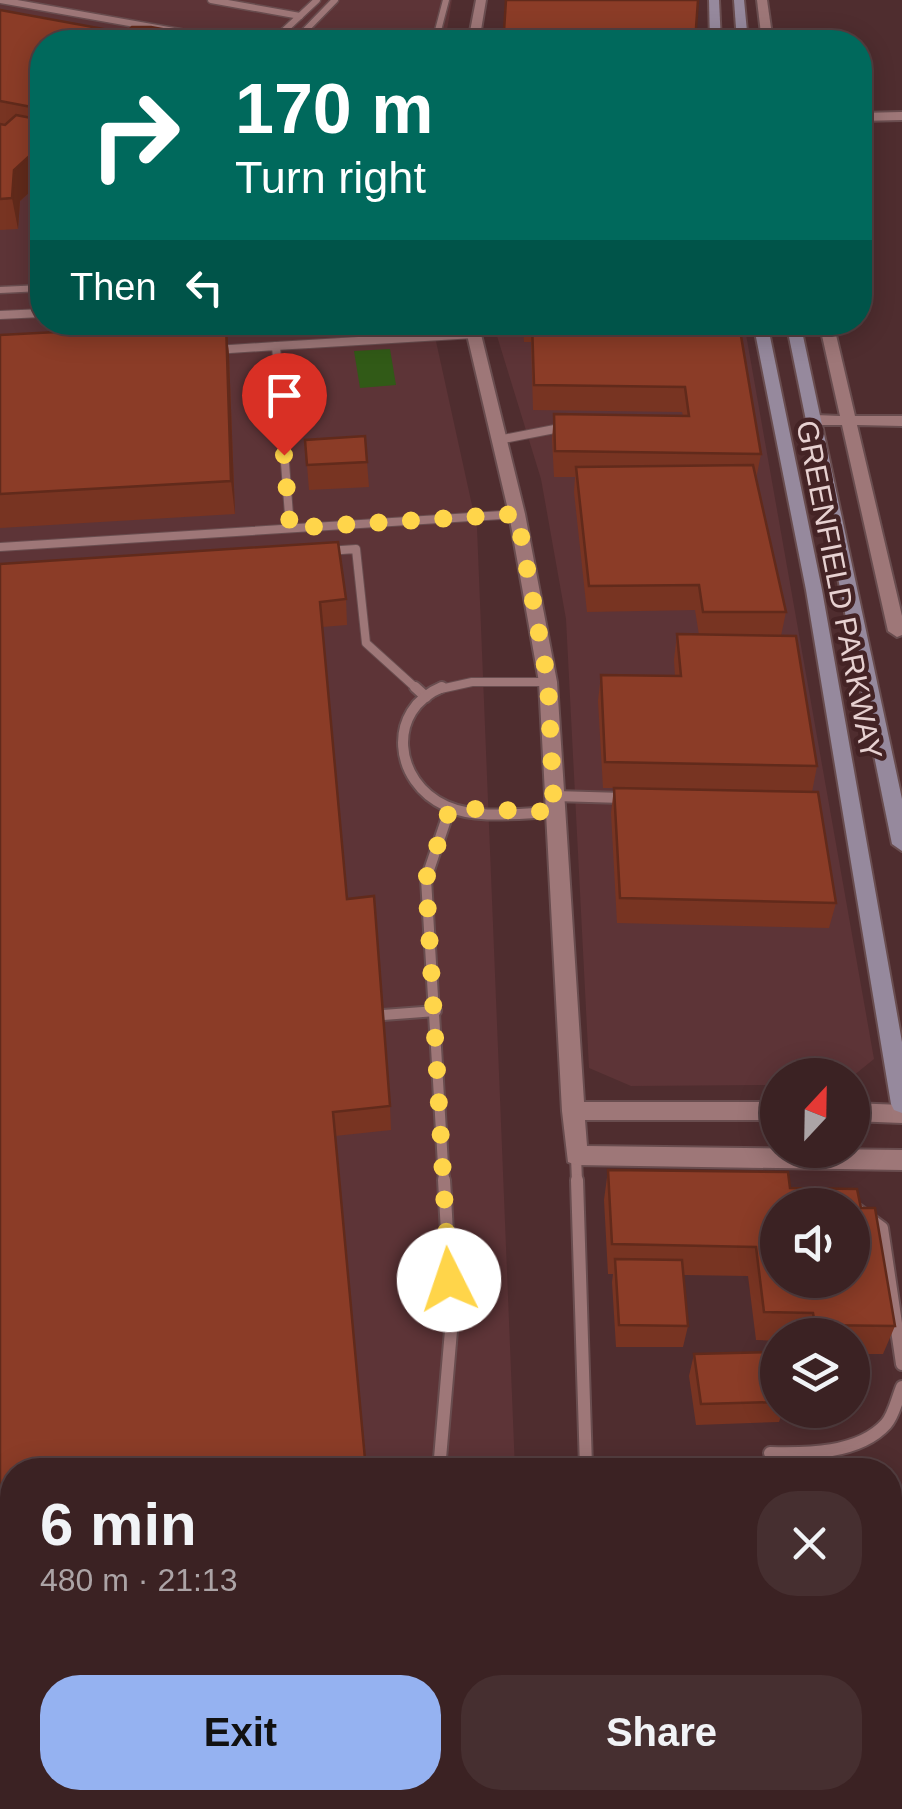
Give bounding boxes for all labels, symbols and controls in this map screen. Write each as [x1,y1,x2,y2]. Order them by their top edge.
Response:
icon: right [70,70,200,200]
text: 170 m [235,70,433,148]
text: Turn right [235,152,426,203]
icon: left [177,260,232,315]
text: Then [70,266,157,308]
pin [242,353,327,456]
icon: arrive [257,368,312,423]
street label: GREENFIELD PARKWAY [790,418,889,762]
north arrow [760,1058,870,1168]
map controls [760,1058,870,1428]
button: sound [760,1188,870,1298]
position arrow [397,1228,501,1332]
button: layers [760,1318,870,1428]
text: 6 min [40,1491,197,1558]
button: close [757,1491,862,1596]
text: 480 m · 21:13 [40,1562,237,1598]
button: Exit [40,1675,441,1790]
button: Share [461,1675,862,1790]

